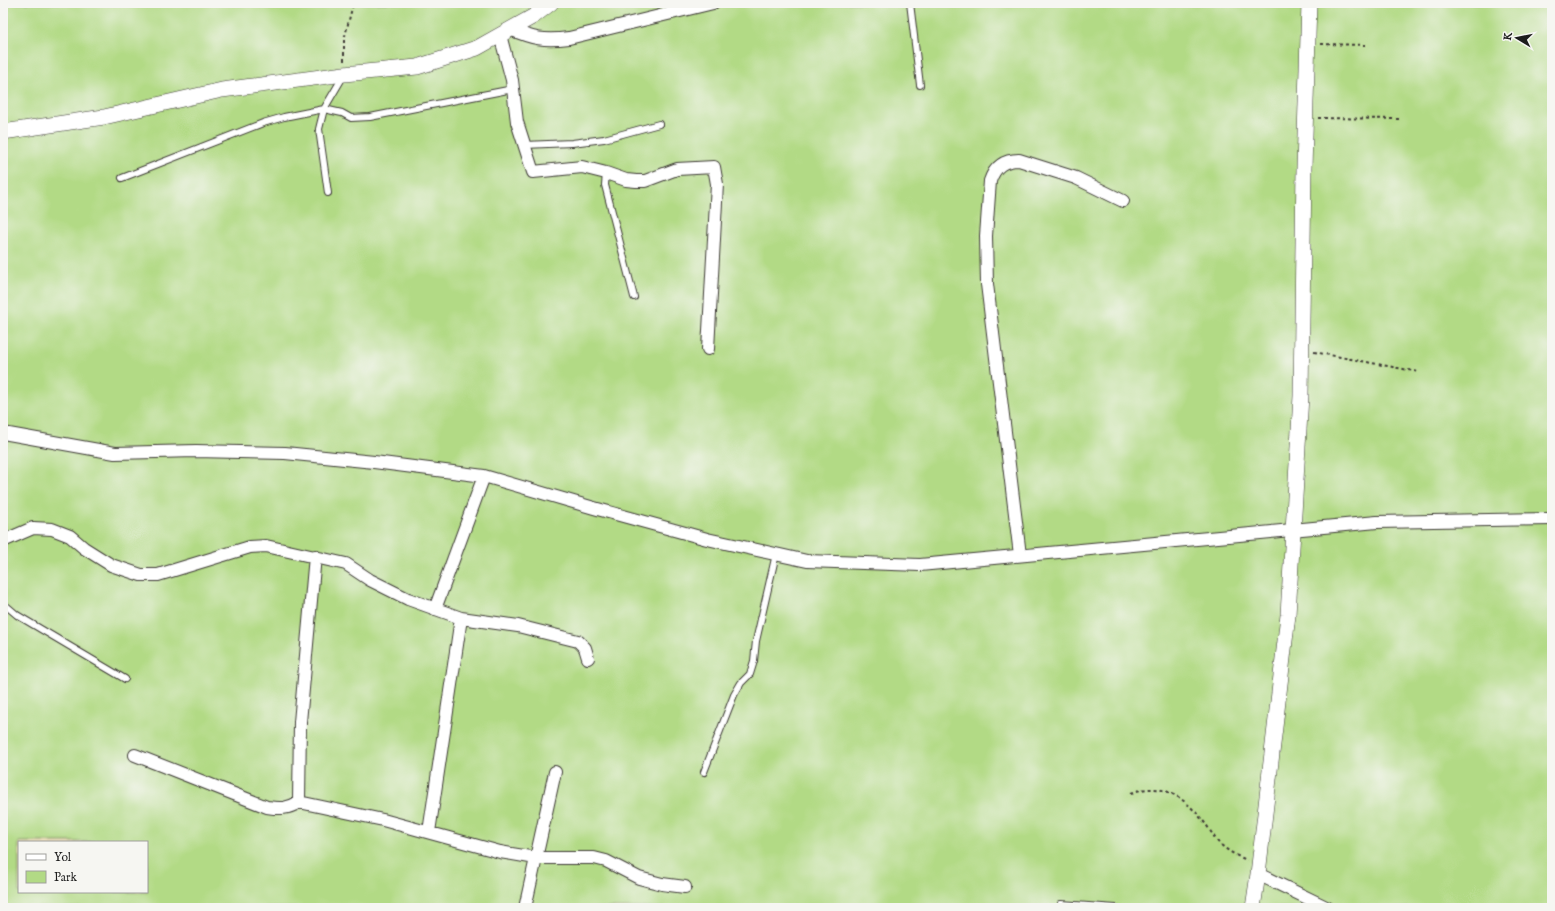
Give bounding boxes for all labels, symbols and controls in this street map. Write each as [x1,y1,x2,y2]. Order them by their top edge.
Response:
north arrow [1497,18,1537,58]
text: K [1501,30,1516,42]
legend [18,841,148,893]
text: Yol [54,850,72,865]
text: Park [54,870,77,885]

